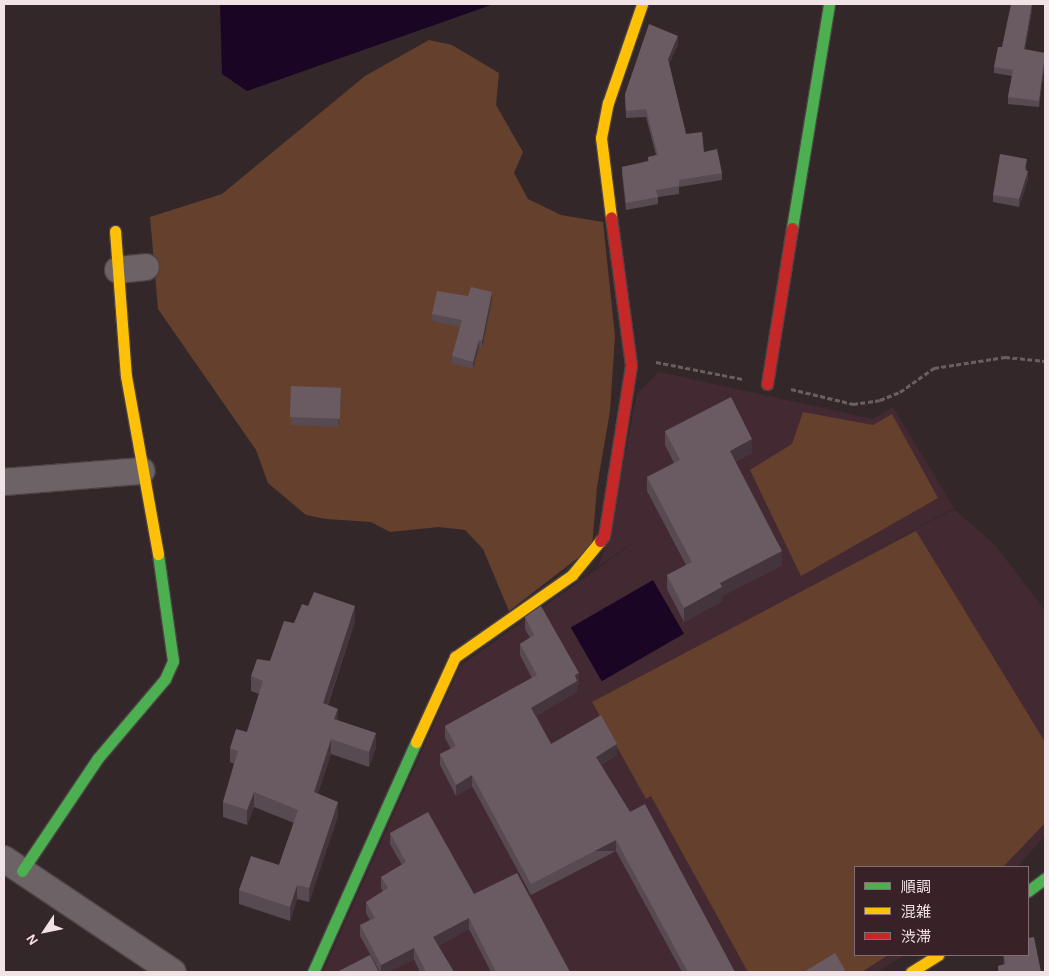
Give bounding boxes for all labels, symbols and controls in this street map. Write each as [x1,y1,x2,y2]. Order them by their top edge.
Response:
legend [854,866,1029,956]
text: 順調 [901,878,931,896]
text: 混雑 [901,903,931,921]
north arrow [20,906,70,956]
text: 渋滞 [901,928,931,946]
text: N [22,931,42,949]

